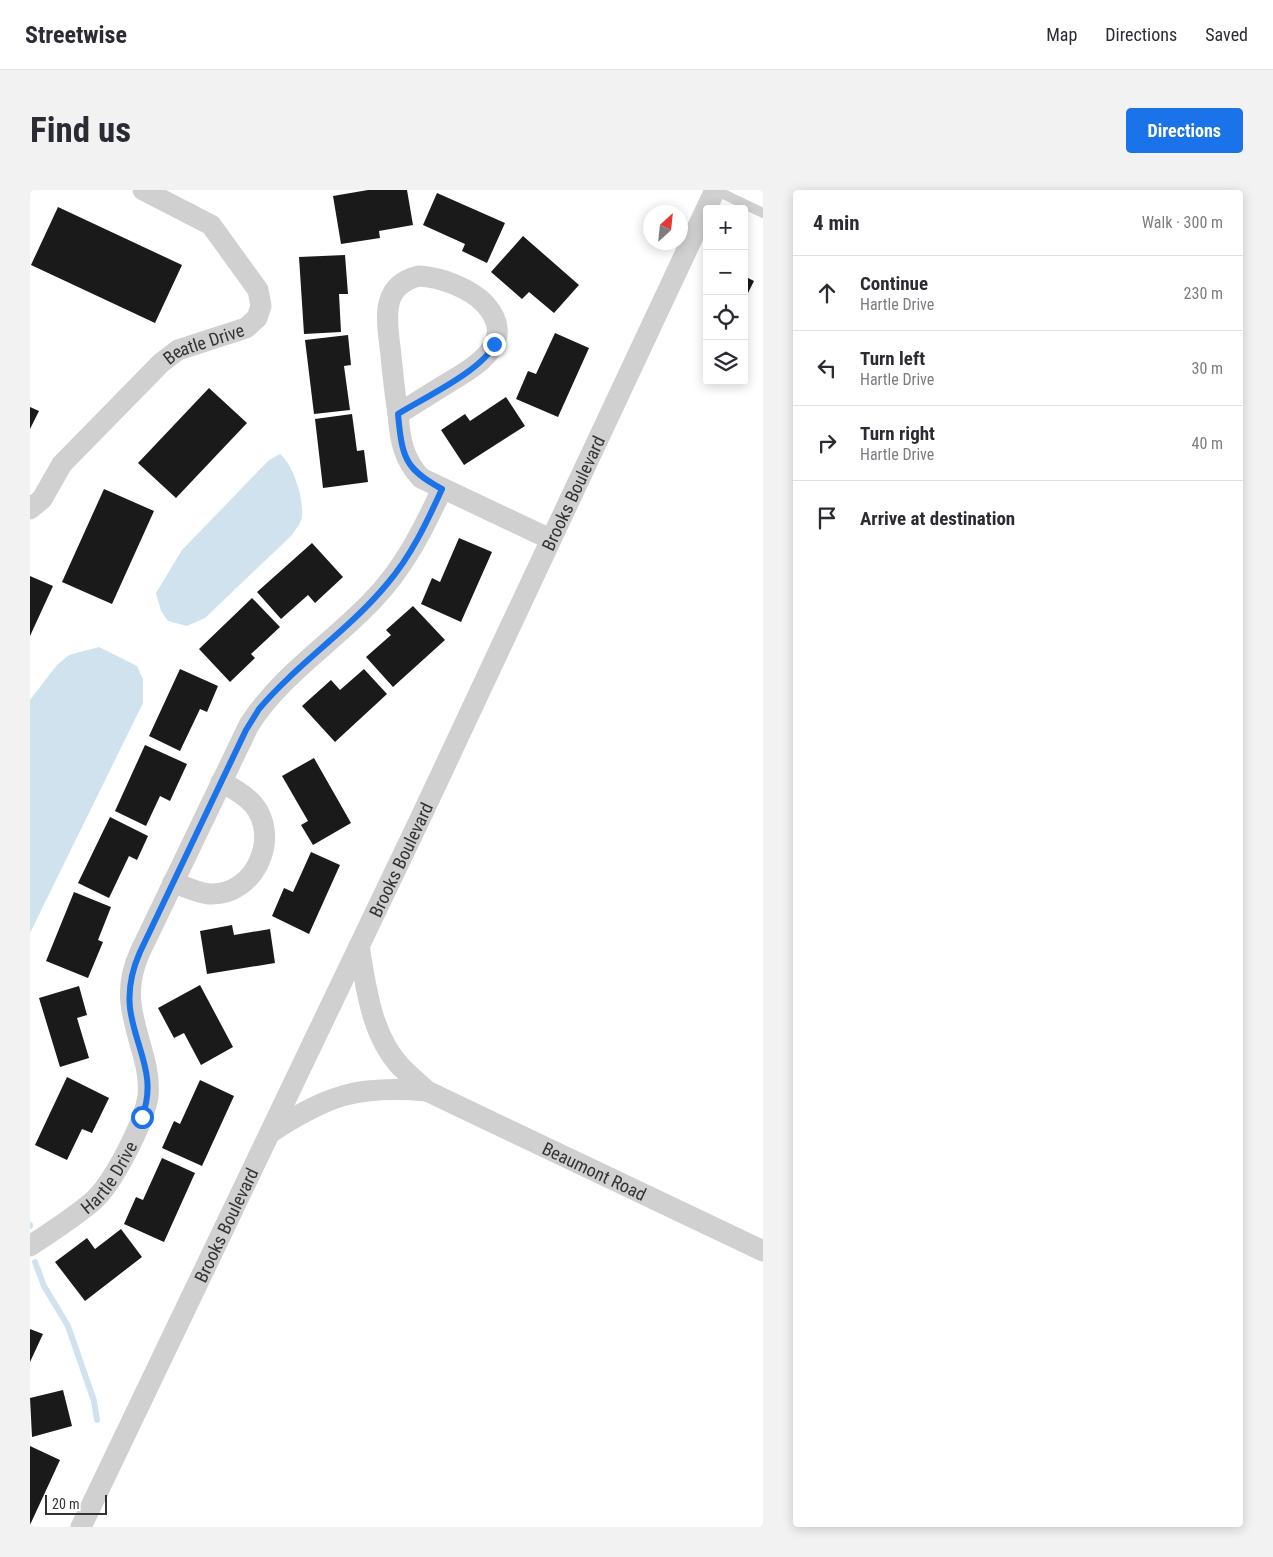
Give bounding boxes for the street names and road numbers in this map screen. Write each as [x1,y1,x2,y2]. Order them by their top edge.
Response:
street label: Beatle Drive [159,319,247,368]
street label: Brooks Boulevard [537,432,609,554]
street label: Brooks Boulevard [364,799,437,920]
street label: Beaumont Road [539,1137,650,1204]
street label: Hartle Drive [76,1138,141,1218]
street label: Brooks Boulevard [189,1164,262,1285]

